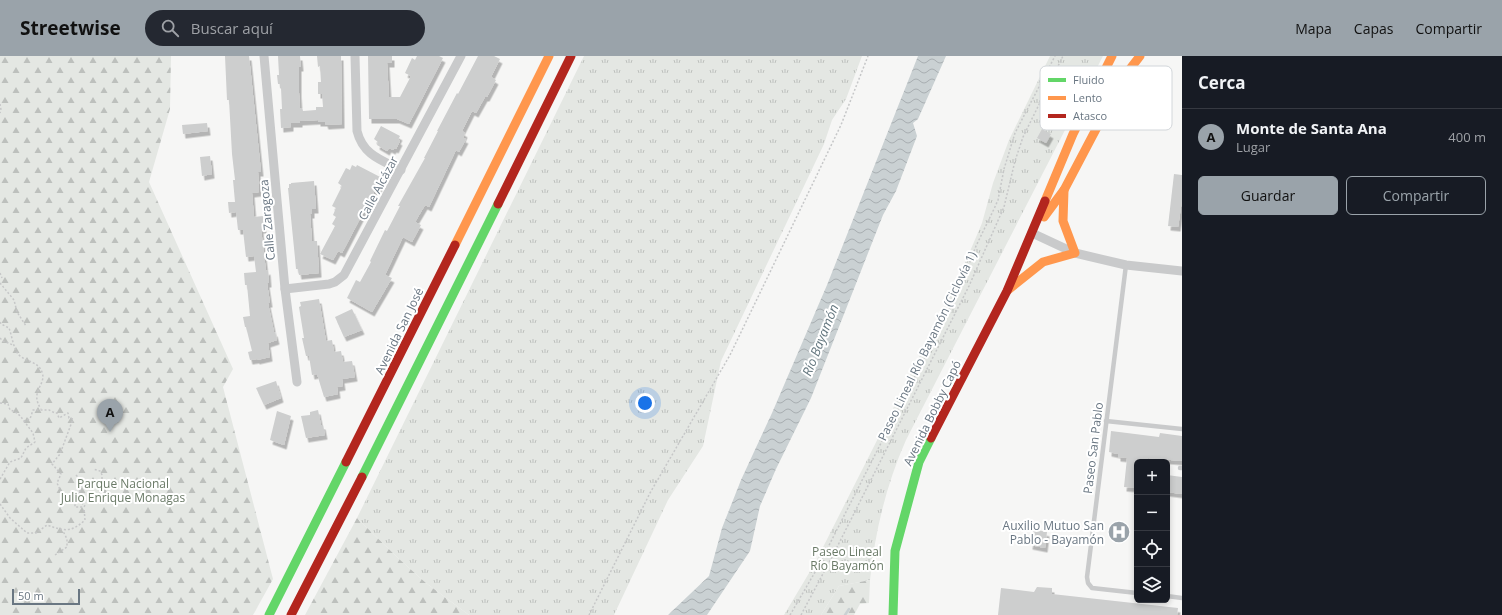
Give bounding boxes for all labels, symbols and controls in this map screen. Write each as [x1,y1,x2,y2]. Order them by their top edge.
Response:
search box [145,10,425,46]
text: Streetwise [20,15,121,41]
icon: search [159,17,181,39]
text: Buscar aquí [191,18,273,38]
text: Mapa [1295,19,1332,38]
text: Capas [1354,19,1393,38]
text: Compartir [1415,19,1482,38]
legend [1040,66,1172,130]
text: Cerca [1198,71,1246,94]
text: Fluido [1073,72,1105,87]
text: Lento [1073,90,1103,105]
text: Atasco [1073,108,1108,123]
text: Monte de Santa Ana [1236,118,1387,138]
text: A [1207,128,1215,146]
text: 400 m [1448,128,1486,146]
text: Lugar [1236,138,1270,156]
street label: Calle Alcázar [354,153,402,223]
button: Guardar [1198,176,1338,215]
button: Compartir [1346,176,1486,215]
street label: Calle Zaragoza [255,179,279,261]
street label: Paseo Lineal Río Bayamón (Ciclovía 1) [874,248,981,444]
street label: Avenida San José [371,285,427,377]
water label: Río Bayamón [797,301,843,379]
street label: Avenida Bobby Capó [899,357,965,469]
your location [635,393,655,413]
pin: A [97,399,123,432]
street label: Paseo San Pablo [1079,401,1107,495]
map controls [1134,459,1170,603]
button: + [1134,459,1170,495]
park label: Parque Nacional Julio Enrique Monagas [60,475,185,506]
button: − [1134,495,1170,531]
place label: Auxilio Mutuo San Pablo - Bayamón [1003,517,1104,548]
hospital icon: Auxilio Mutuo San Pablo - Bayamón [1106,519,1132,545]
button: locate [1134,531,1170,567]
park label: Paseo Lineal Río Bayamón [810,543,884,574]
button: layers [1134,567,1170,603]
scale bar [12,587,80,606]
text: 50 m [18,588,44,603]

